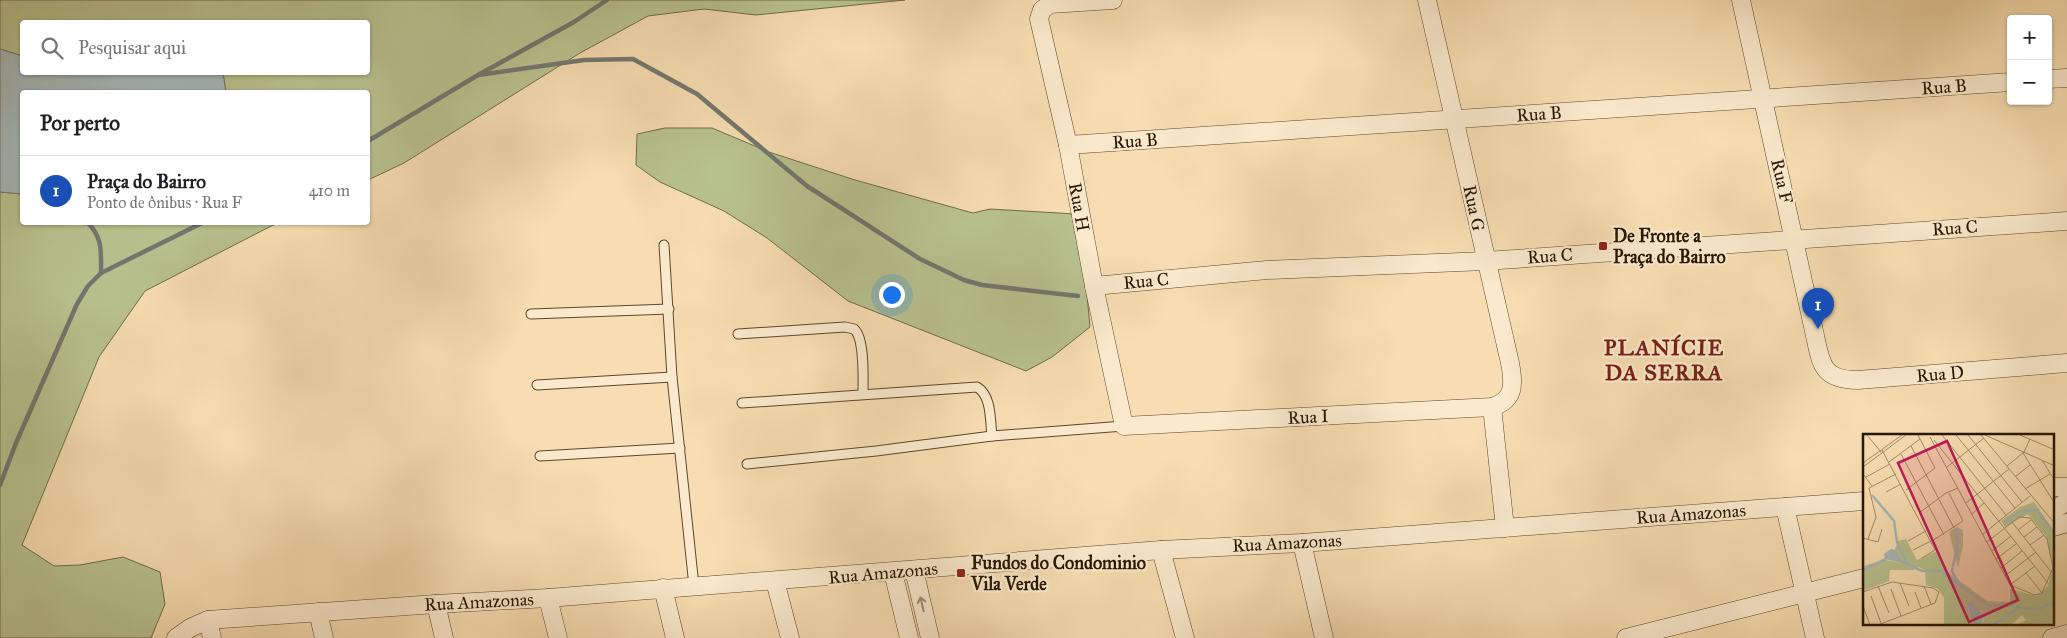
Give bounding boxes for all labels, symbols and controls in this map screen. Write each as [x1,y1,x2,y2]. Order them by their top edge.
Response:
map controls [2007,15,2052,105]
button: + [2007,15,2052,60]
search box [20,20,370,75]
icon: search [38,34,66,62]
text: Pesquisar aqui [78,36,186,59]
button: − [2007,60,2052,105]
street label: Rua B [1921,74,1967,100]
street label: Rua B [1516,101,1562,127]
text: Por perto [40,110,120,136]
street label: Rua B [1112,128,1158,154]
street label: Rua F [1766,156,1798,206]
text: Praça do Bairro [87,170,206,193]
text: 1 [53,181,59,200]
text: 410 m [309,181,350,200]
street label: Rua H [1064,181,1094,233]
street label: Rua G [1458,183,1490,233]
text: Ponto de ônibus · Rua F [87,193,242,212]
street label: Rua C [1931,215,1979,241]
place label: De Fronte a Praça do Bairro [1613,225,1726,269]
marker: De Fronte a Praça do Bairro [1597,240,1609,252]
street label: Rua C [1526,243,1574,269]
street label: Rua C [1122,268,1170,294]
your location [879,282,905,308]
pin: 1 [1802,288,1834,329]
district label: PLANÍCIE DA SERRA [1604,334,1724,386]
street label: Rua D [1915,361,1965,387]
street label: Rua I [1287,405,1329,429]
inset map [1863,434,2054,626]
street label: Rua Amazonas [1635,499,1747,529]
street label: Rua Amazonas [1232,529,1342,557]
place label: Fundos do Condominio Vila Verde [970,552,1146,595]
street label: Rua Amazonas [827,557,939,589]
marker: Fundos do Condominio Vila Verde [955,567,967,579]
street label: Rua Amazonas [424,588,534,616]
one-way arrow [917,597,926,613]

